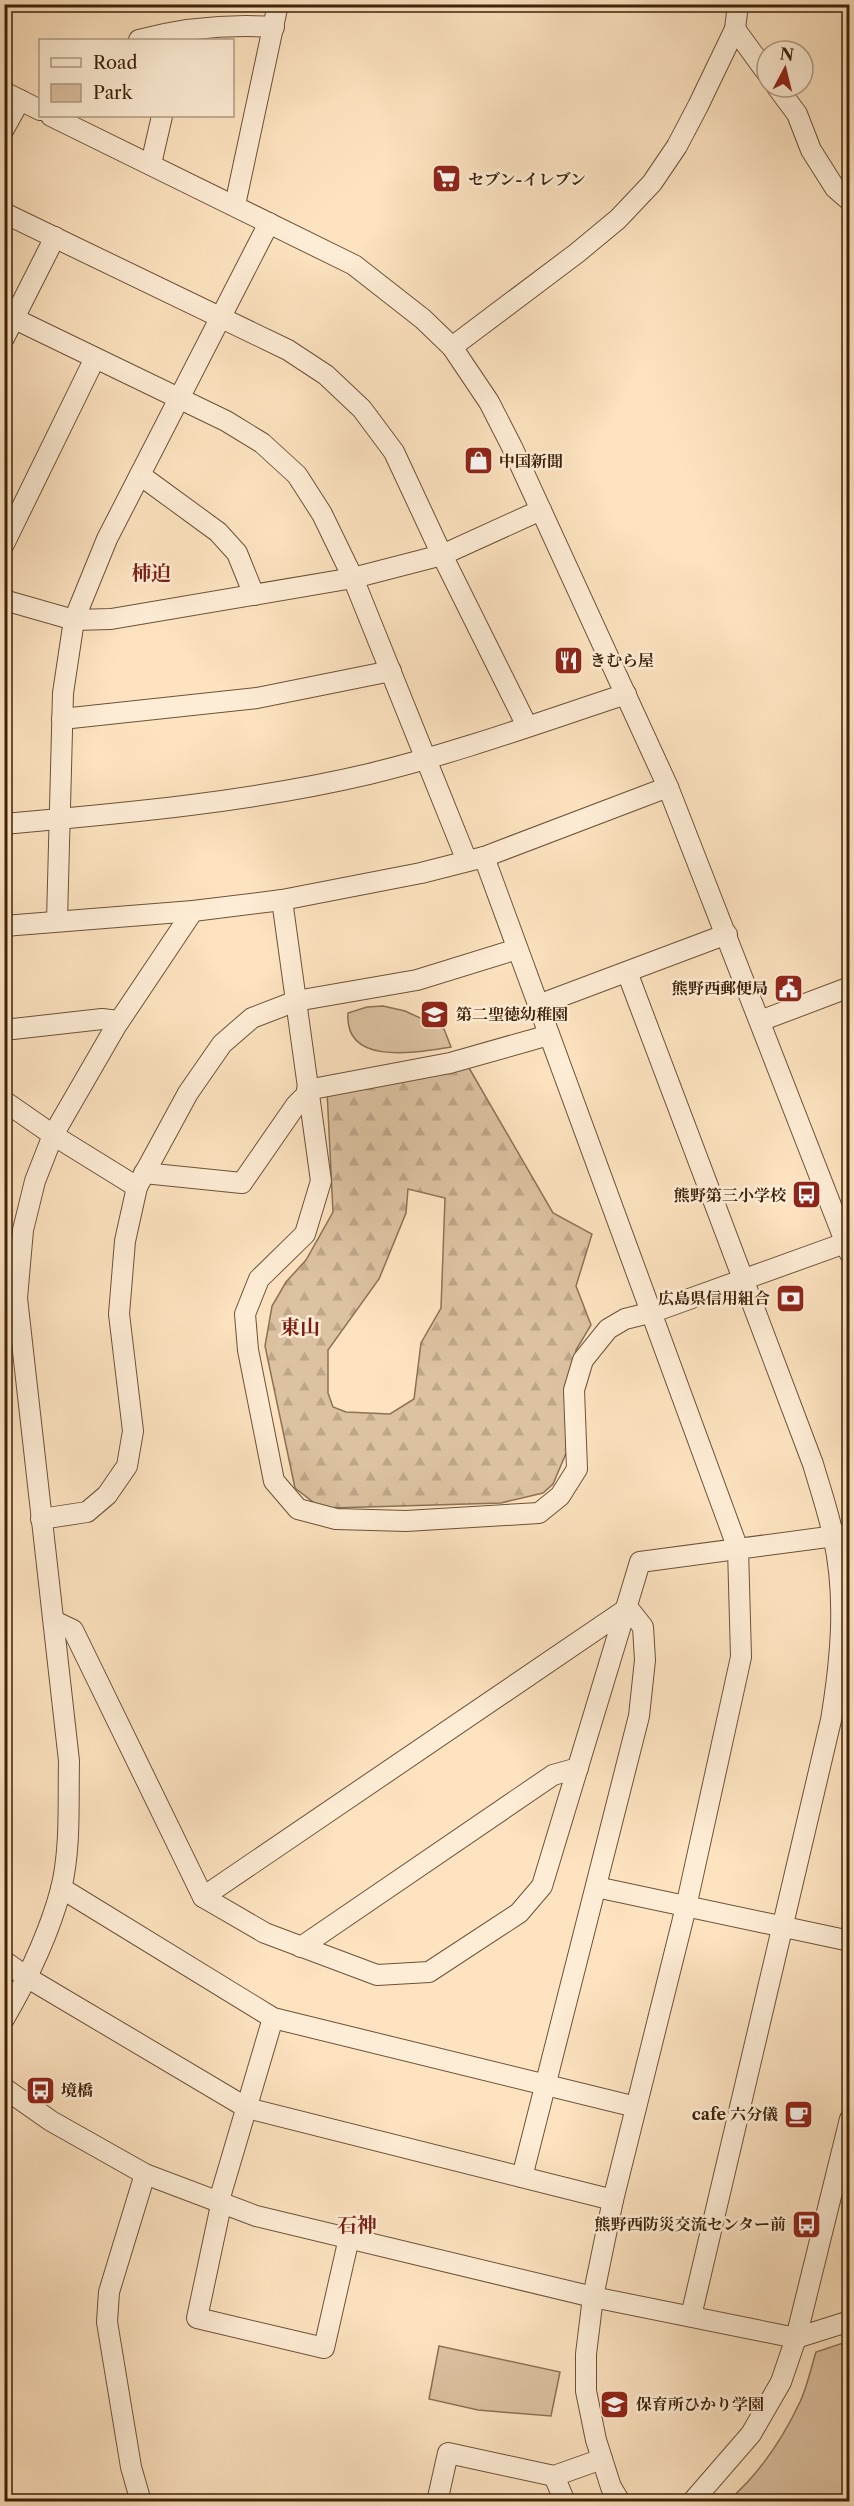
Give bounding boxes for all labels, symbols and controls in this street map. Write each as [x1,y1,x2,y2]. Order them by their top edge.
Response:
legend [39,39,234,117]
north arrow [755,39,815,99]
text: N [779,43,795,65]
text: Road [93,52,138,74]
text: Park [93,82,134,104]
supermarket icon: セブン-イレブン [431,163,463,195]
place label: セブン-イレブン [468,169,586,189]
shop icon: 中国新聞 [462,445,494,477]
place label: 中国新聞 [499,451,563,471]
district label: 柿迫 [131,561,171,585]
restaurant icon: きむら屋 [553,644,585,676]
place label: きむら屋 [590,650,654,670]
public building icon: 熊野西郵便局 [773,972,805,1004]
place label: 熊野西郵便局 [672,978,768,998]
school or university icon: 第二聖徳幼稚園 [419,998,451,1030]
place label: 第二聖徳幼稚園 [456,1004,568,1024]
bus stop icon: 熊野第三小学校 [791,1179,823,1211]
place label: 熊野第三小学校 [674,1185,787,1205]
bank icon: 広島県信用組合 [775,1282,807,1314]
place label: 広島県信用組合 [658,1288,770,1308]
district label: 東山 [280,1315,320,1339]
bus stop icon: 境橋 [24,2074,56,2106]
place label: 境橋 [61,2080,93,2100]
cafe icon: cafe 六分儀 [783,2098,815,2130]
place label: cafe 六分儀 [692,2104,778,2124]
bus stop icon: 熊野西防災交流センター前 [791,2208,823,2240]
district label: 石神 [337,2213,377,2237]
place label: 熊野西防災交流センター前 [595,2214,786,2234]
school or university icon: 保育所ひかり学園 [599,2388,631,2420]
place label: 保育所ひかり学園 [636,2394,764,2414]

